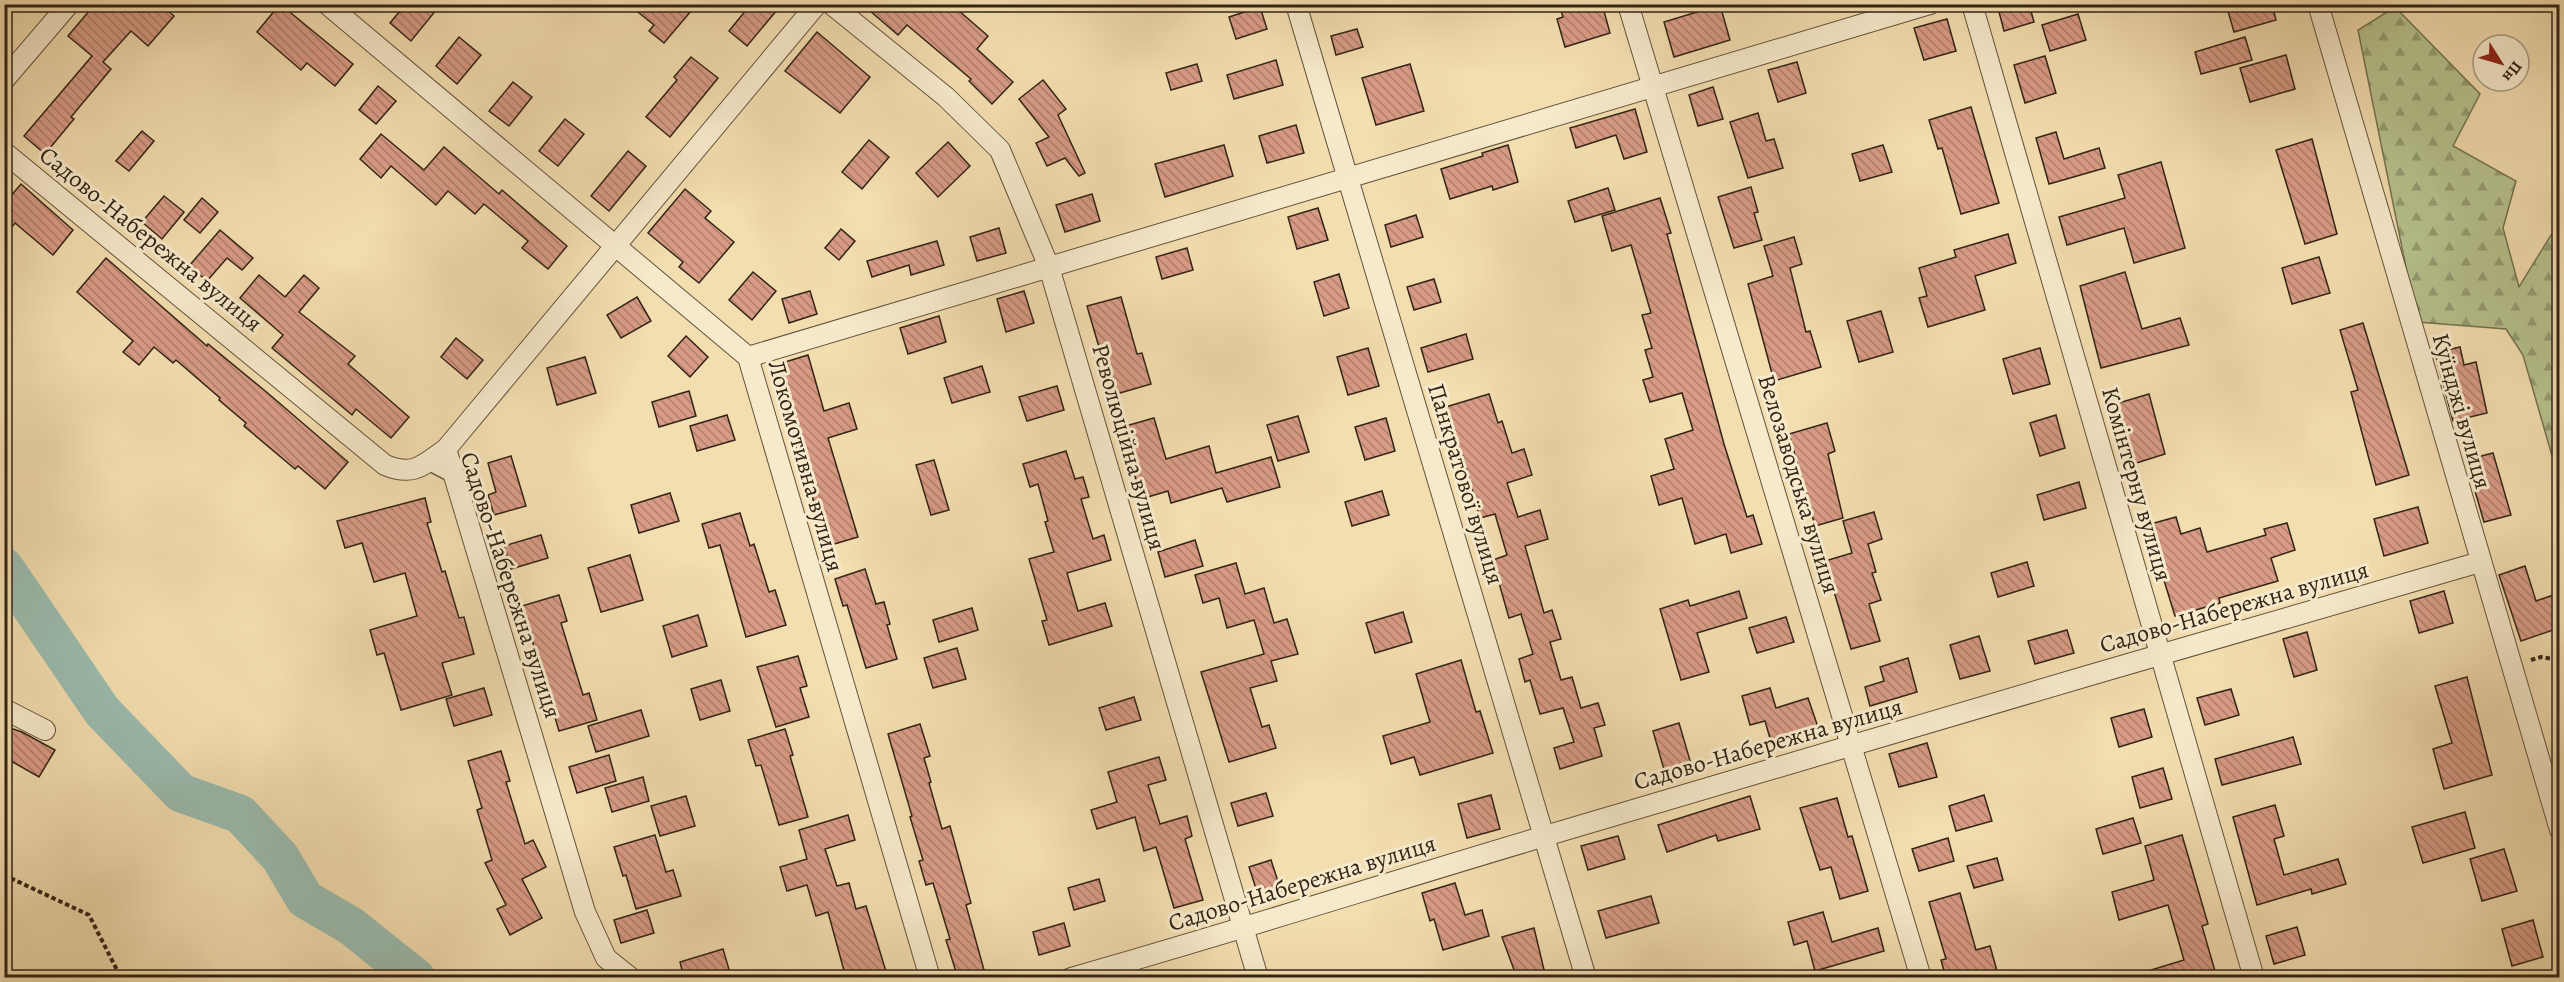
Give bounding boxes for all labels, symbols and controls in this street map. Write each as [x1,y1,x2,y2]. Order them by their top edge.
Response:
north arrow [2471,33,2531,93]
text: Пн [2497,56,2527,86]
street label: Садово-Набережна вулиця [33,139,269,339]
street label: Куїнджі вулиця [2424,329,2500,493]
street label: Революційна вулиця [1084,340,1174,554]
street label: Локомотивна вулиця [760,356,852,576]
street label: Велозаводська вулиця [1750,370,1848,598]
street label: Панкратової вулиця [1420,379,1512,589]
street label: Комінтерну вулиця [2094,383,2180,585]
street label: Садово-Набережна вулиця [453,448,569,722]
street label: Садово-Набережна вулиця [2096,553,2372,661]
street label: Садово-Набережна вулиця [1630,690,1906,798]
street label: Садово-Набережна вулиця [1164,827,1440,939]

